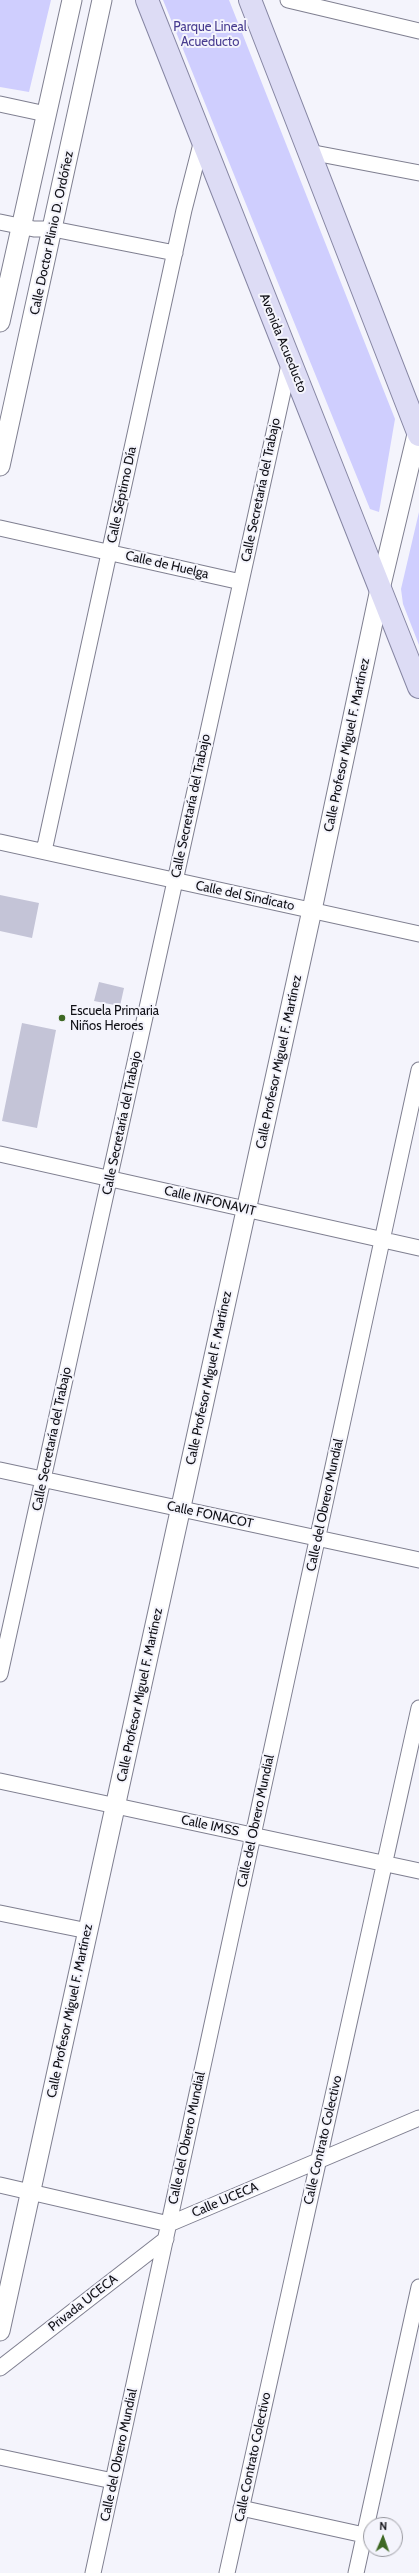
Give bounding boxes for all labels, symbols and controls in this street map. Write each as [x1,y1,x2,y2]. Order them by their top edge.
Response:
park label: Parque Lineal Acueducto [173,19,247,50]
street label: Calle Doctor Plinio D. Ordóñez [27,150,77,316]
street label: Avenida Acueducto [256,291,310,395]
street label: Calle Secretaría del Trabajo [238,417,284,563]
street label: Calle Séptimo Día [104,445,140,545]
street label: Calle de Huelga [124,548,210,582]
street label: Calle Profesor Miguel F. Martínez [321,657,373,833]
street label: Calle Secretaría del Trabajo [168,733,214,879]
street label: Calle del Sindicato [194,878,296,914]
street label: Calle Profesor Miguel F. Martínez [253,974,305,1150]
place label: Escuela Primaria Niños Heroes [70,1003,159,1034]
marker: Escuela Primaria Niños Heroes [57,1013,67,1023]
street label: Calle Secretaría del Trabajo [99,1050,145,1196]
street label: Calle INFONAVIT [163,1183,257,1219]
street label: Calle Profesor Miguel F. Martínez [183,1290,235,1466]
street label: Calle Secretaría del Trabajo [29,1366,75,1512]
street label: Calle del Obrero Mundial [303,1437,347,1573]
street label: Calle FONACOT [165,1498,255,1532]
street label: Calle Profesor Miguel F. Martínez [114,1607,166,1783]
street label: Calle del Obrero Mundial [234,1753,278,1889]
street label: Calle IMSS [180,1812,240,1840]
street label: Calle Profesor Miguel F. Martínez [44,1923,96,2099]
street label: Calle del Obrero Mundial [165,2070,209,2206]
street label: Calle Contrato Colectivo [301,2074,345,2206]
street label: Calle UCECA [190,2179,260,2221]
street label: Privada UCECA [45,2271,121,2335]
street label: Calle del Obrero Mundial [97,2387,141,2523]
street label: Calle Contrato Colectivo [232,2391,274,2523]
north arrow [363,2517,403,2557]
text: N [379,2519,388,2533]

